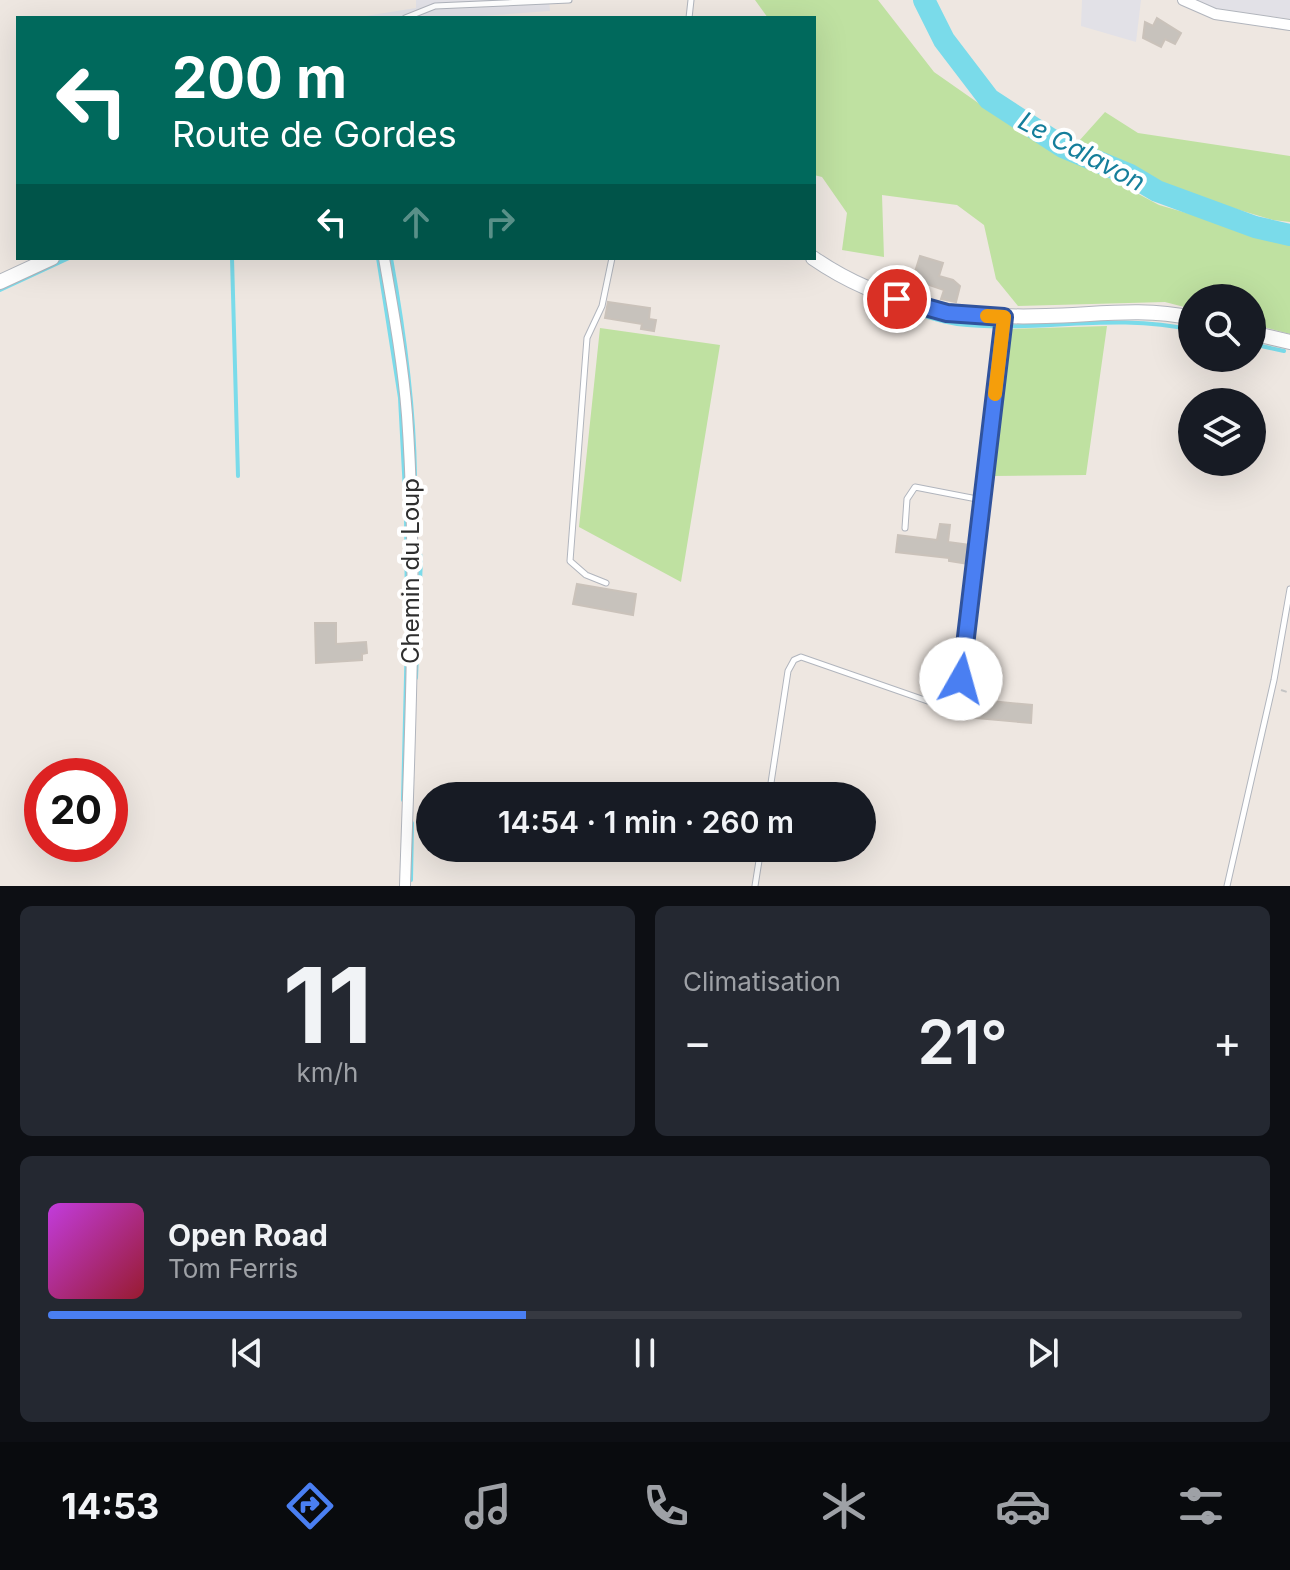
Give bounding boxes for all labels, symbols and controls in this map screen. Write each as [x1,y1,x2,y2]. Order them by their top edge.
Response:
text: 200 m [172,44,347,112]
icon: left [40,48,144,152]
water label: Le Calavon [1013,105,1151,197]
text: Route de Gordes [172,112,457,156]
icon: left [310,200,354,244]
icon: ahead [394,200,438,244]
icon: right [478,200,522,244]
pin [863,265,931,333]
icon: arrive [875,277,919,321]
map controls [1178,284,1266,476]
button: search [1178,284,1266,372]
button: layers [1178,388,1266,476]
street label: Chemin du Loup [396,478,425,664]
position arrow [919,637,1003,721]
speed limit sign: 20 [24,758,128,862]
text: 14:54 · 1 min · 260 m [498,804,794,840]
text: 11 [283,942,372,1068]
text: Climatisation [683,966,841,997]
text: 21° [917,1006,1008,1078]
text: − [683,1015,712,1069]
text: + [1213,1015,1242,1069]
text: km/h [297,1057,358,1088]
text: Open Road [168,1217,328,1253]
text: Tom Ferris [168,1253,298,1284]
icon: previous [225,1331,269,1375]
icon: pause [623,1331,667,1375]
icon: next [1021,1331,1065,1375]
icon: directions [282,1478,338,1534]
icon: music [460,1478,516,1534]
icon: phone [638,1478,694,1534]
icon: climate [816,1478,872,1534]
icon: car [995,1478,1051,1534]
icon: filters [1173,1478,1229,1534]
text: 14:53 [61,1484,159,1528]

